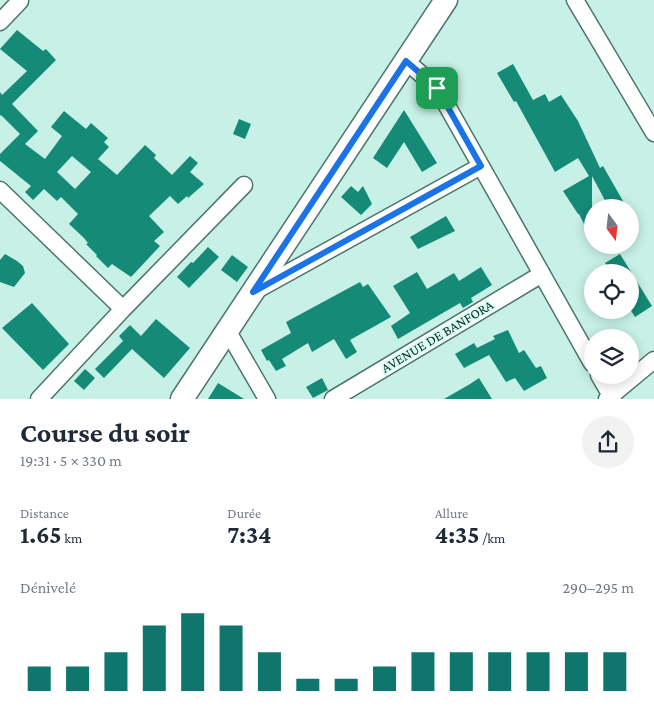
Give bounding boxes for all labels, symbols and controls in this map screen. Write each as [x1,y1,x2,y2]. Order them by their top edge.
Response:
pin [416,67,458,109]
icon: arrive [423,74,451,102]
north arrow [584,199,639,254]
map controls [584,199,639,384]
button: locate [584,264,639,319]
street label: AVENUE DE BANFORA [378,296,496,376]
button: layers [584,329,639,384]
button: share [582,416,634,468]
text: Course du soir [20,417,190,448]
text: 19:31 · 5 × 330 m [20,452,122,469]
text: Distance [20,505,69,521]
text: Durée [227,505,261,521]
text: Allure [435,505,468,521]
text: 1.65 [20,521,62,548]
text: 7:34 [227,521,272,548]
text: 4:35 [435,521,480,548]
text: km [62,530,82,546]
text: /km [480,530,505,546]
text: Dénivelé [20,579,76,596]
text: 290–295 m [562,579,634,596]

